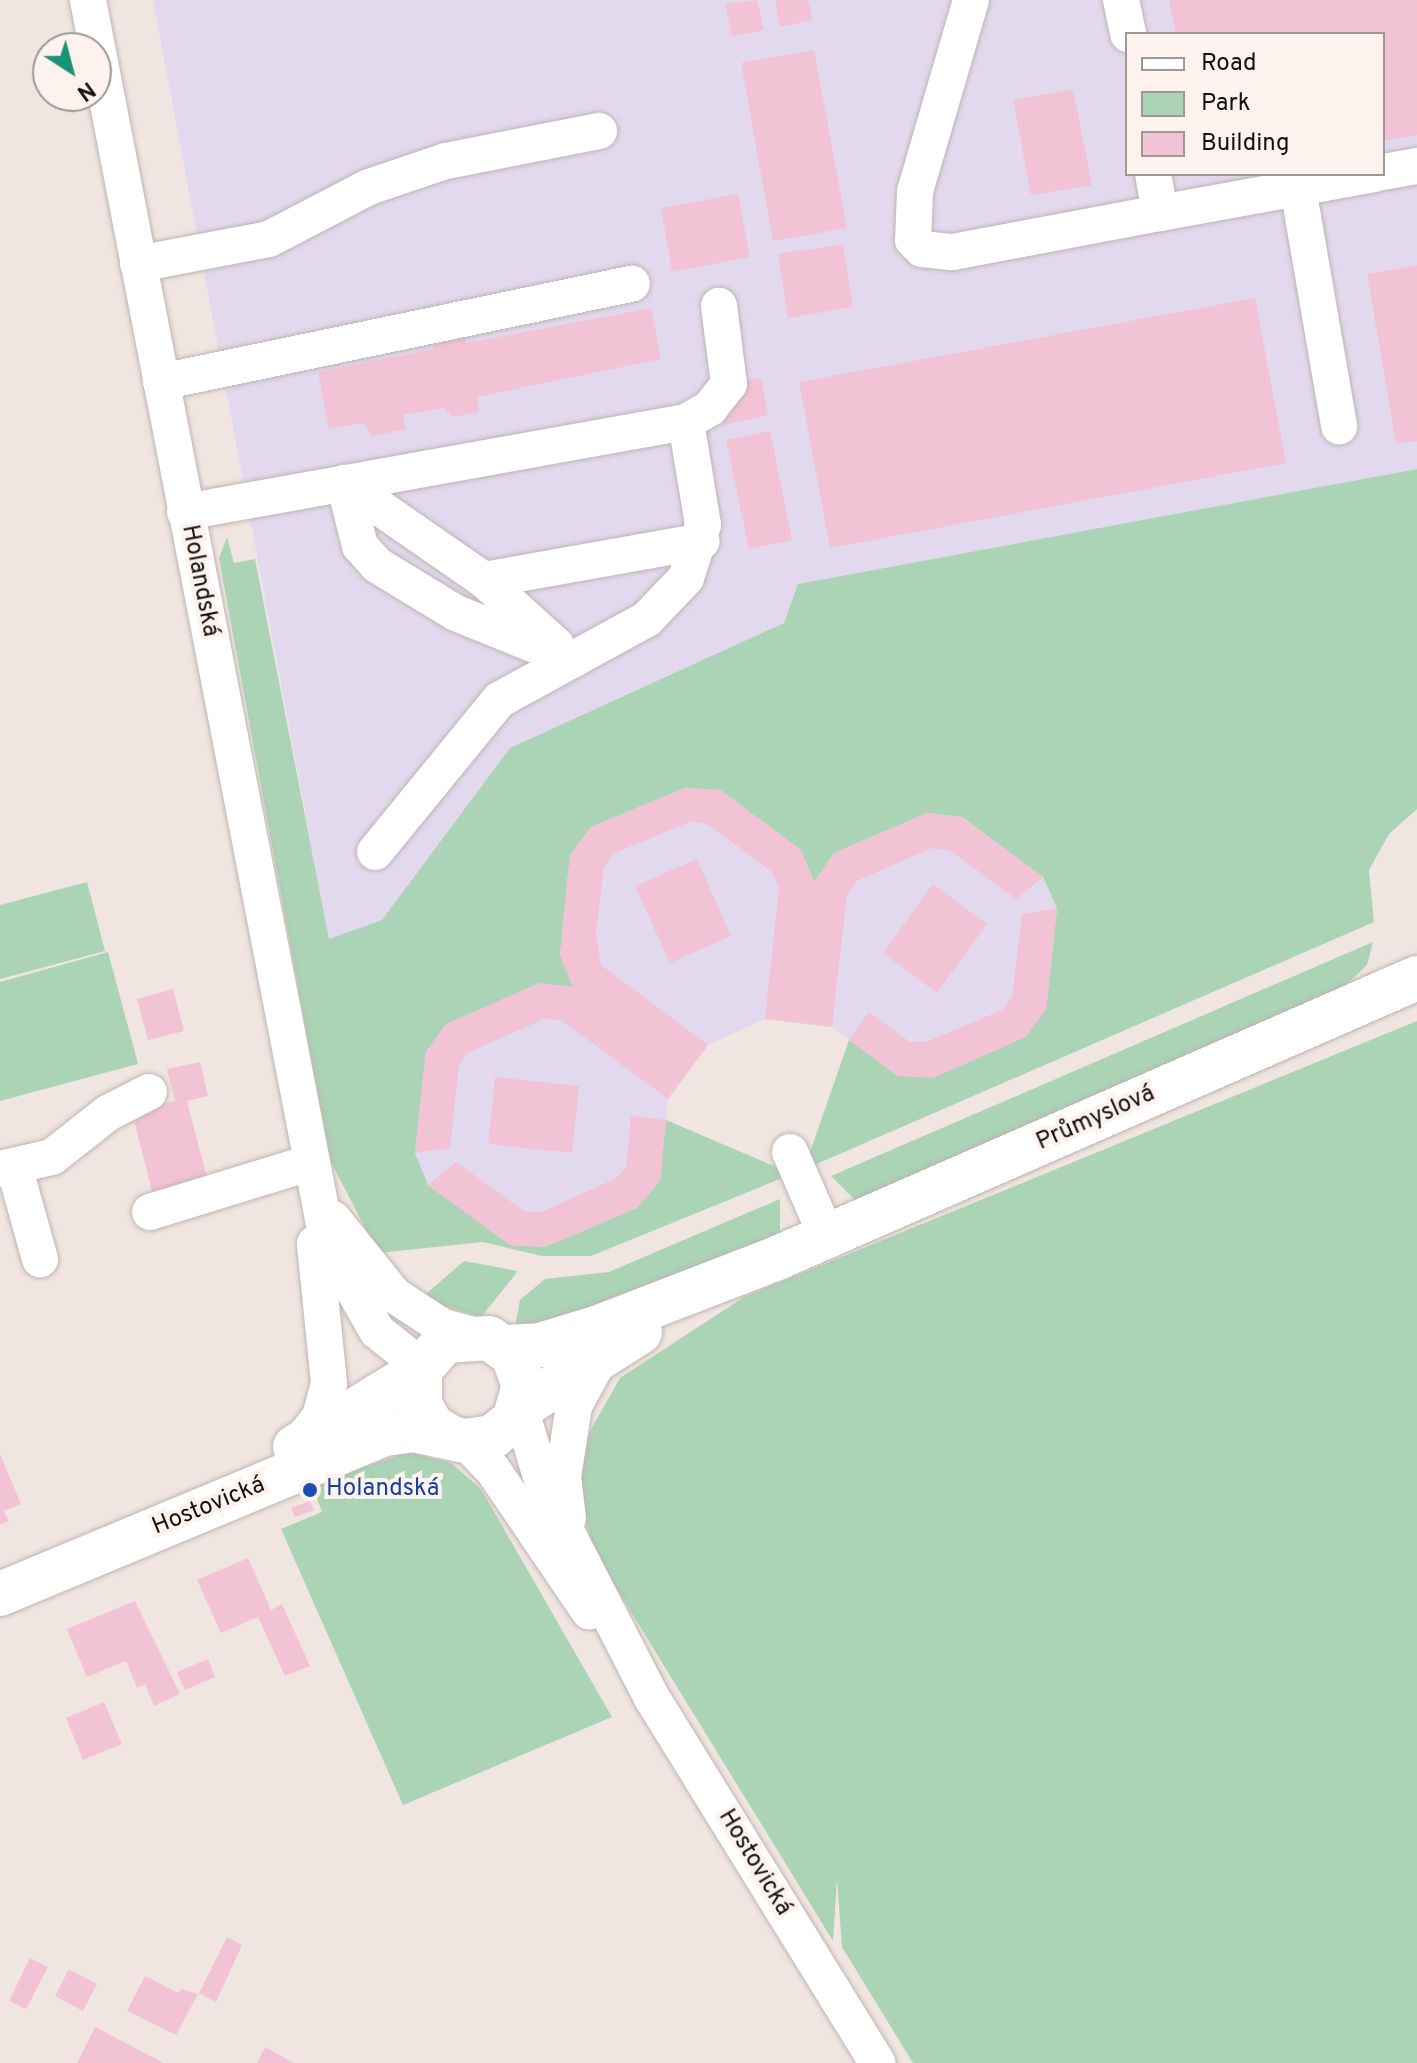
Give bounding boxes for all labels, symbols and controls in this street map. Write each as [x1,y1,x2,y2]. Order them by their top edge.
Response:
north arrow [32,32,112,112]
legend [1125,32,1385,176]
text: Road [1201,49,1257,79]
text: N [71,75,100,106]
text: Park [1201,89,1251,119]
text: Building [1201,129,1290,159]
street label: Holandská [174,523,224,639]
street label: Průmyslová [1032,1080,1160,1158]
street label: Hostovická [148,1471,270,1543]
place label: Holandská [326,1476,439,1504]
marker: Holandská [301,1481,319,1499]
street label: Hostovická [711,1805,797,1921]

